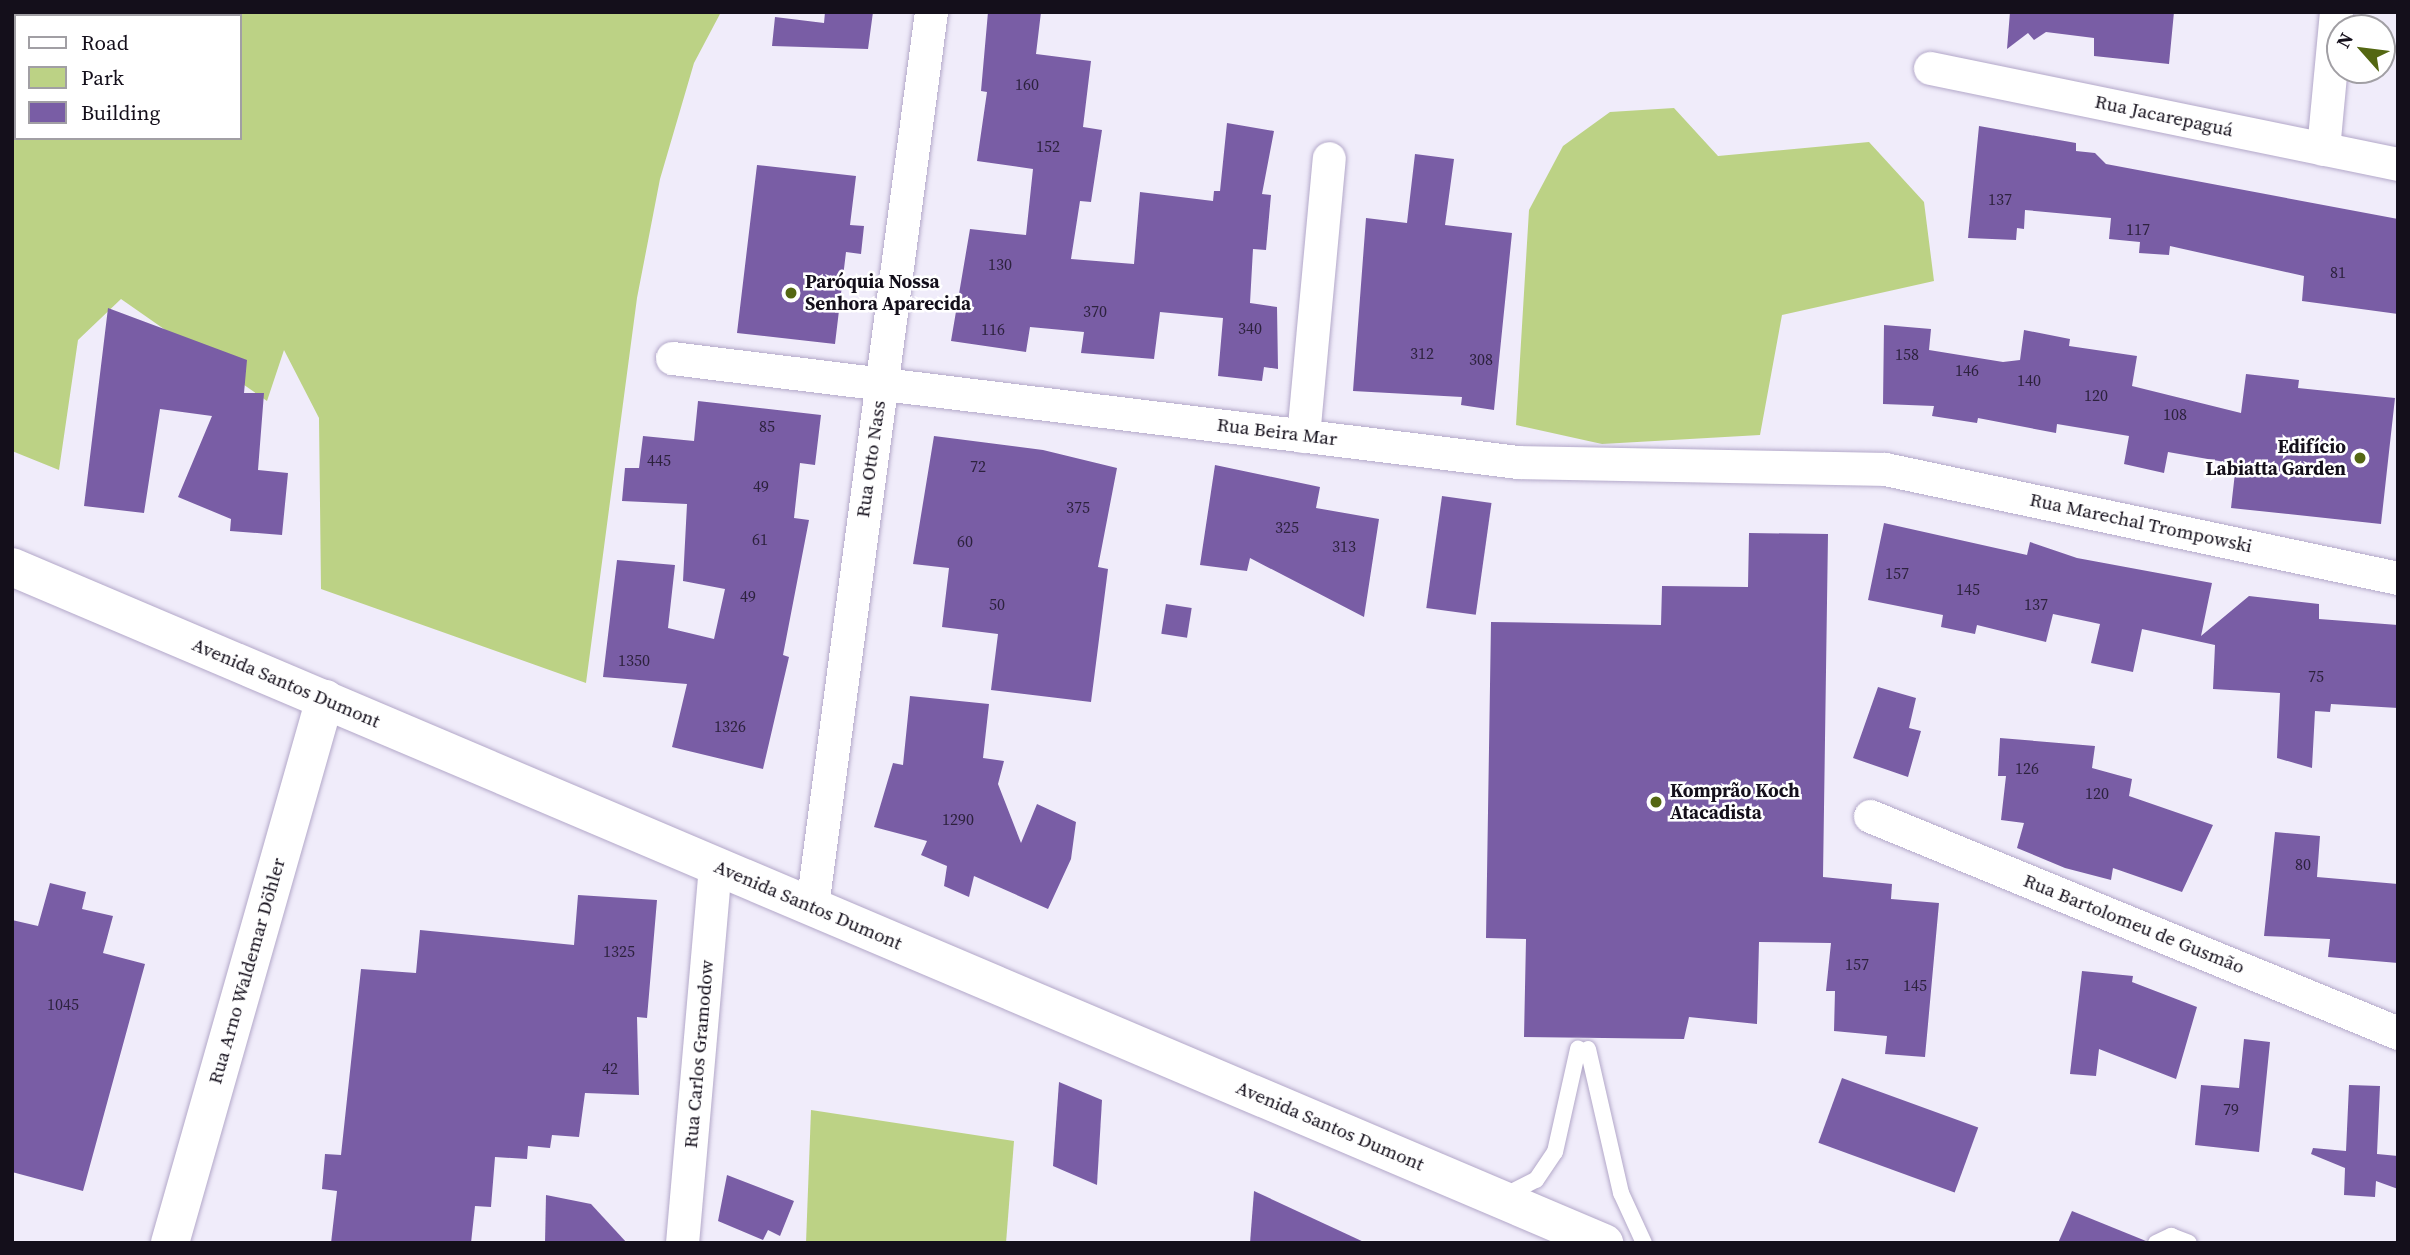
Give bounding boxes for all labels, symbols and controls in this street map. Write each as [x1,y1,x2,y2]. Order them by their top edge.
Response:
legend [14,14,242,140]
north arrow [2326,14,2396,84]
text: Road [81,28,129,57]
text: N [2329,28,2359,52]
text: Park [81,63,124,92]
house number: 160 [1015,74,1039,94]
street label: Rua Jacarepaguá [2093,90,2235,142]
text: Building [81,98,160,127]
house number: 152 [1036,136,1060,156]
house number: 137 [1988,189,2012,209]
house number: 117 [2126,219,2150,239]
house number: 130 [988,254,1012,274]
house number: 81 [2330,262,2346,282]
place label: Paróquia Nossa Senhora Aparecida [805,271,971,315]
marker: Paróquia Nossa Senhora Aparecida [783,285,799,301]
house number: 370 [1083,301,1107,321]
house number: 340 [1238,318,1262,338]
house number: 116 [981,319,1005,339]
house number: 312 [1410,343,1434,363]
house number: 158 [1895,344,1919,364]
house number: 308 [1469,349,1493,369]
house number: 146 [1955,360,1979,380]
house number: 140 [2017,370,2041,390]
house number: 120 [2084,385,2108,405]
street label: Rua Otto Nass [851,399,891,519]
house number: 108 [2163,404,2187,424]
street label: Rua Beira Mar [1216,413,1338,451]
house number: 85 [759,416,775,436]
place label: Edifício Labiatta Garden [2205,436,2346,480]
house number: 445 [647,450,671,470]
marker: Edifício Labiatta Garden [2352,450,2368,466]
house number: 72 [970,456,986,476]
house number: 49 [753,476,769,496]
street label: Rua Marechal Trompowski [2027,488,2255,558]
house number: 375 [1066,497,1090,517]
house number: 325 [1275,517,1299,537]
house number: 61 [752,529,768,549]
house number: 60 [957,531,973,551]
house number: 313 [1332,536,1356,556]
house number: 157 [1885,563,1909,583]
house number: 145 [1956,579,1980,599]
house number: 49 [740,586,756,606]
house number: 50 [989,594,1005,614]
house number: 137 [2024,594,2048,614]
street label: Avenida Santos Dumont [189,633,383,733]
house number: 1350 [618,650,650,670]
house number: 75 [2308,666,2324,686]
house number: 1326 [714,716,746,736]
house number: 126 [2015,758,2039,778]
place label: Komprão Koch Atacadista [1670,780,1800,824]
house number: 120 [2085,783,2109,803]
marker: Komprão Koch Atacadista [1648,794,1664,810]
house number: 1290 [942,809,974,829]
house number: 80 [2295,854,2311,874]
street label: Rua Arno Waldemar Döhler [204,855,290,1087]
street label: Avenida Santos Dumont [711,855,905,955]
street label: Rua Bartolomeu de Gusmão [2020,869,2248,979]
house number: 1325 [603,941,635,961]
house number: 157 [1845,954,1869,974]
street label: Rua Carlos Gramodow [679,959,719,1149]
house number: 145 [1903,975,1927,995]
house number: 1045 [47,994,79,1014]
house number: 42 [602,1058,618,1078]
street label: Avenida Santos Dumont [1233,1076,1427,1176]
house number: 79 [2223,1099,2239,1119]

